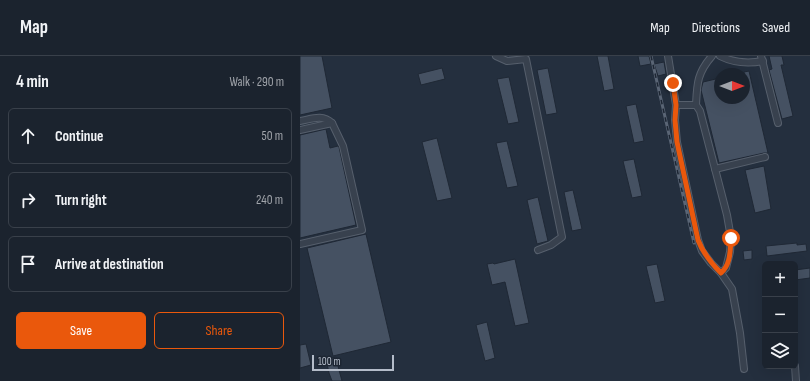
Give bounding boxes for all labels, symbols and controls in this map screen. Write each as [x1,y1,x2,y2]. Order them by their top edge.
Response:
text: Map [20,16,48,39]
text: Map [650,19,670,36]
text: Directions [692,19,740,36]
text: Saved [762,19,790,36]
north arrow [714,68,750,104]
text: 4 min [16,72,49,92]
text: Walk · 290 m [229,74,284,90]
route end [664,74,682,92]
icon: ahead [17,125,39,147]
text: Continue [55,127,104,146]
text: 50 m [262,128,283,144]
icon: right [17,189,39,211]
text: Turn right [55,191,107,210]
text: 240 m [256,192,283,208]
route start [722,229,740,247]
icon: arrive [17,253,39,275]
text: Arrive at destination [55,255,164,274]
map controls [762,261,798,369]
button: + [762,261,798,297]
button: − [762,297,798,333]
button: Save [16,312,146,349]
button: Share [154,312,284,349]
button: layers [762,333,798,369]
scale bar [312,353,394,372]
text: 100 m [318,355,340,368]

